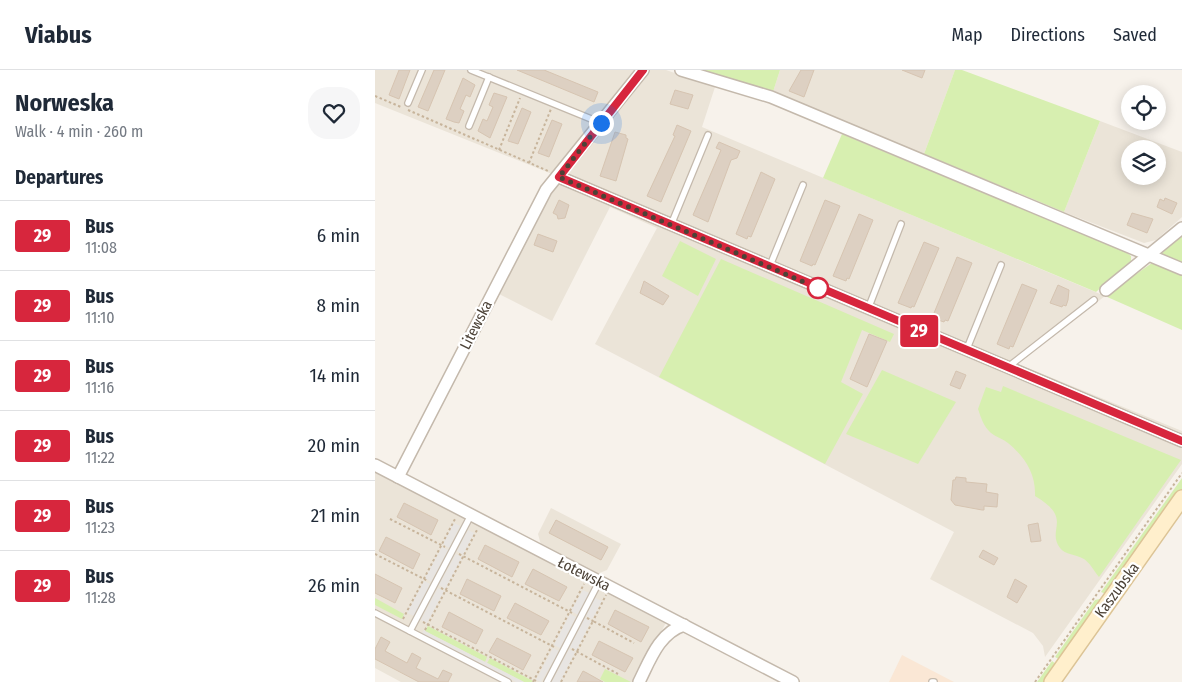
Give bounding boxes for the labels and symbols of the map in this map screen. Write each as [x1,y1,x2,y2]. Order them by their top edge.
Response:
your location [589,111,614,136]
unlabelled marker [807,277,829,299]
street label: Litewska [456,297,496,353]
line badge: 29 [897,315,941,347]
street label: Łotewska [555,553,613,595]
street label: Kaszubska [1091,559,1143,621]

